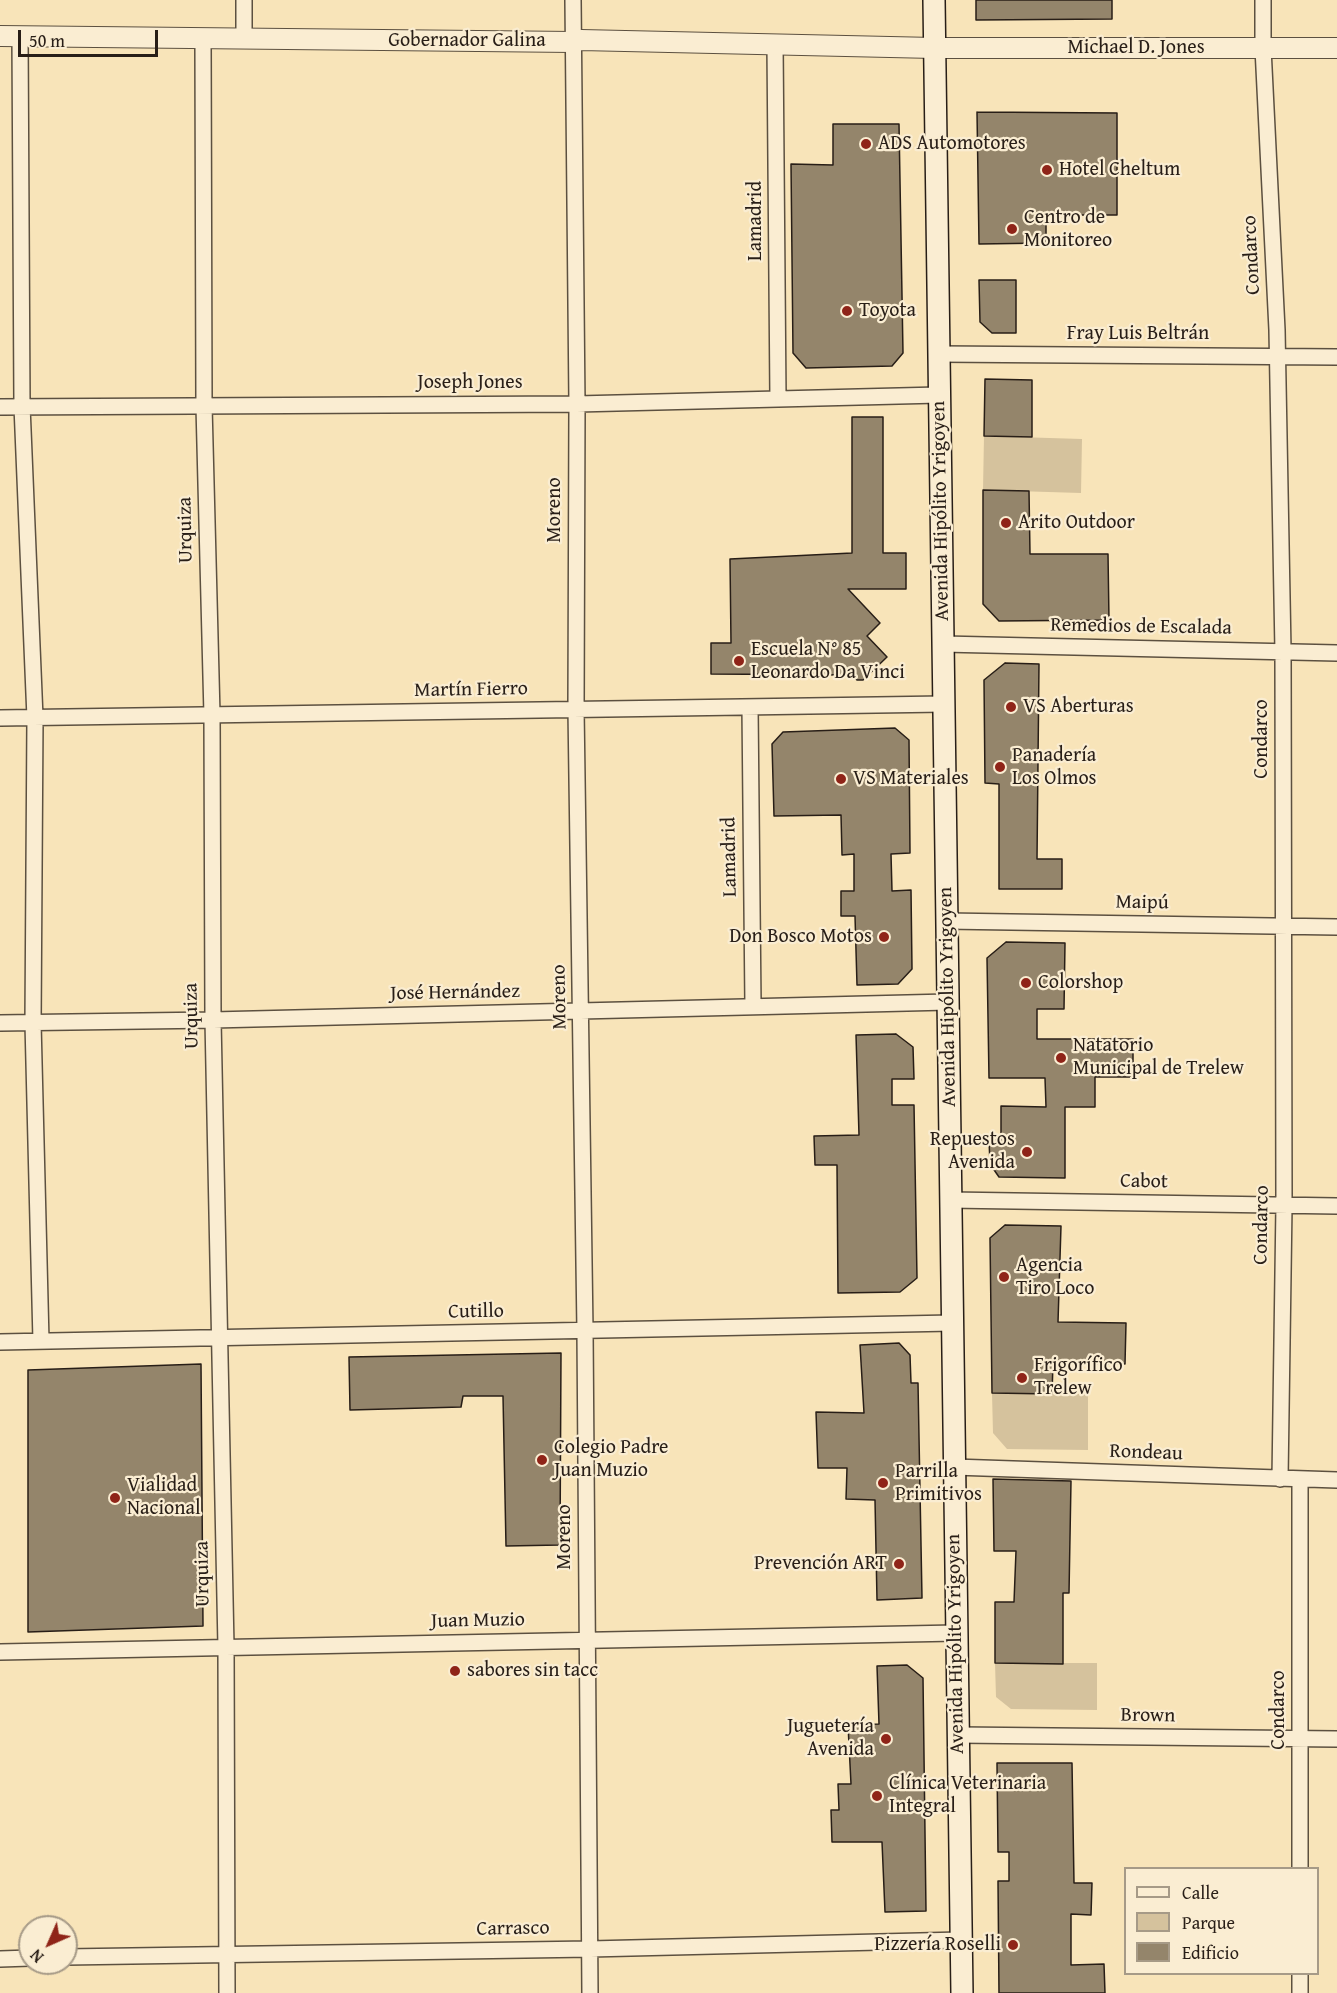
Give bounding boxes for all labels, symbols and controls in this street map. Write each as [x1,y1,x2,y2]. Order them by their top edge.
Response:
scale bar [21,18,160,56]
text: 50 m [29,27,65,54]
street label: Gobernador Galina [388,29,546,53]
street label: Michael D. Jones [1067,36,1205,60]
place label: ADS Automotores [878,132,1026,156]
marker: ADS Automotores [859,137,873,151]
place label: Hotel Cheltum [1059,158,1180,182]
marker: Hotel Cheltum [1040,163,1054,177]
street label: Lamadrid [744,181,768,261]
place label: Centro de Monitoreo [1024,206,1112,253]
street label: Condarco [1238,215,1266,295]
marker: Centro de Monitoreo [1005,222,1019,236]
place label: Toyota [859,299,916,323]
marker: Toyota [840,304,854,318]
street label: Fray Luis Beltrán [1067,322,1209,346]
street label: Joseph Jones [417,371,523,395]
street label: Avenida Hipólito Yrigoyen [927,401,955,621]
street label: Moreno [543,477,567,543]
street label: Urquiza [173,497,199,563]
place label: Arito Outdoor [1018,511,1135,535]
marker: Arito Outdoor [999,516,1013,530]
street label: Remedios de Escalada [1050,613,1232,641]
place label: Escuela N° 85 Leonardo Da Vinci [751,638,905,685]
marker: Escuela N° 85 Leonardo Da Vinci [732,654,746,668]
street label: Martín Fierro [414,677,528,703]
place label: VS Aberturas [1023,695,1134,719]
street label: Condarco [1250,699,1274,779]
marker: VS Aberturas [1004,700,1018,714]
place label: Panadería Los Olmos [1012,744,1097,791]
marker: Panadería Los Olmos [993,760,1007,774]
place label: VS Materiales [853,767,969,791]
marker: VS Materiales [834,772,848,786]
street label: Lamadrid [717,817,743,897]
street label: Avenida Hipólito Yrigoyen [934,887,962,1107]
street label: Maipú [1115,891,1169,915]
place label: Don Bosco Motos [729,925,872,949]
marker: Don Bosco Motos [877,930,891,944]
street label: Moreno [547,964,573,1030]
place label: Colorshop [1038,971,1123,995]
marker: Colorshop [1019,976,1033,990]
street label: José Hernández [390,980,520,1006]
street label: Urquiza [179,983,205,1049]
place label: Natatorio Municipal de Trelew [1073,1034,1244,1081]
marker: Natatorio Municipal de Trelew [1054,1051,1068,1065]
place label: Repuestos Avenida [930,1128,1015,1175]
marker: Repuestos Avenida [1020,1145,1034,1159]
street label: Cabot [1120,1170,1168,1194]
street label: Condarco [1249,1185,1275,1265]
place label: Agencia Tiro Loco [1016,1254,1094,1301]
marker: Agencia Tiro Loco [997,1270,1011,1284]
street label: Cutillo [448,1300,504,1324]
place label: Frigorífico Trelew [1034,1354,1123,1401]
marker: Frigorífico Trelew [1015,1371,1029,1385]
place label: Colegio Padre Juan Muzio [554,1436,668,1483]
street label: Rondeau [1109,1440,1183,1466]
marker: Colegio Padre Juan Muzio [535,1453,549,1467]
place label: Parrilla Primitivos [895,1460,982,1507]
place label: Vialidad Nacional [127,1474,201,1521]
marker: Parrilla Primitivos [876,1476,890,1490]
marker: Vialidad Nacional [108,1491,122,1505]
street label: Moreno [553,1504,577,1570]
street label: Avenida Hipólito Yrigoyen [942,1534,970,1754]
street label: Urquiza [190,1541,216,1607]
place label: Prevención ART [754,1552,887,1576]
marker: Prevención ART [892,1557,906,1571]
street label: Juan Muzio [431,1608,525,1634]
place label: sabores sin tacc [467,1659,598,1683]
marker: sabores sin tacc [448,1664,462,1678]
street label: Condarco [1267,1670,1291,1750]
street label: Brown [1120,1704,1176,1728]
place label: Juguetería Avenida [787,1715,874,1762]
marker: Juguetería Avenida [879,1732,893,1746]
place label: Clínica Veterinaria Integral [889,1772,1046,1819]
marker: Clínica Veterinaria Integral [870,1789,884,1803]
legend [1124,1867,1319,1975]
text: Calle [1182,1879,1219,1906]
text: Parque [1182,1909,1235,1936]
north arrow [18,1915,78,1975]
street label: Carrasco [476,1916,550,1942]
place label: Pizzería Roselli [874,1933,1001,1957]
marker: Pizzería Roselli [1006,1938,1020,1952]
text: Edificio [1182,1939,1239,1966]
text: N [24,1944,49,1969]

